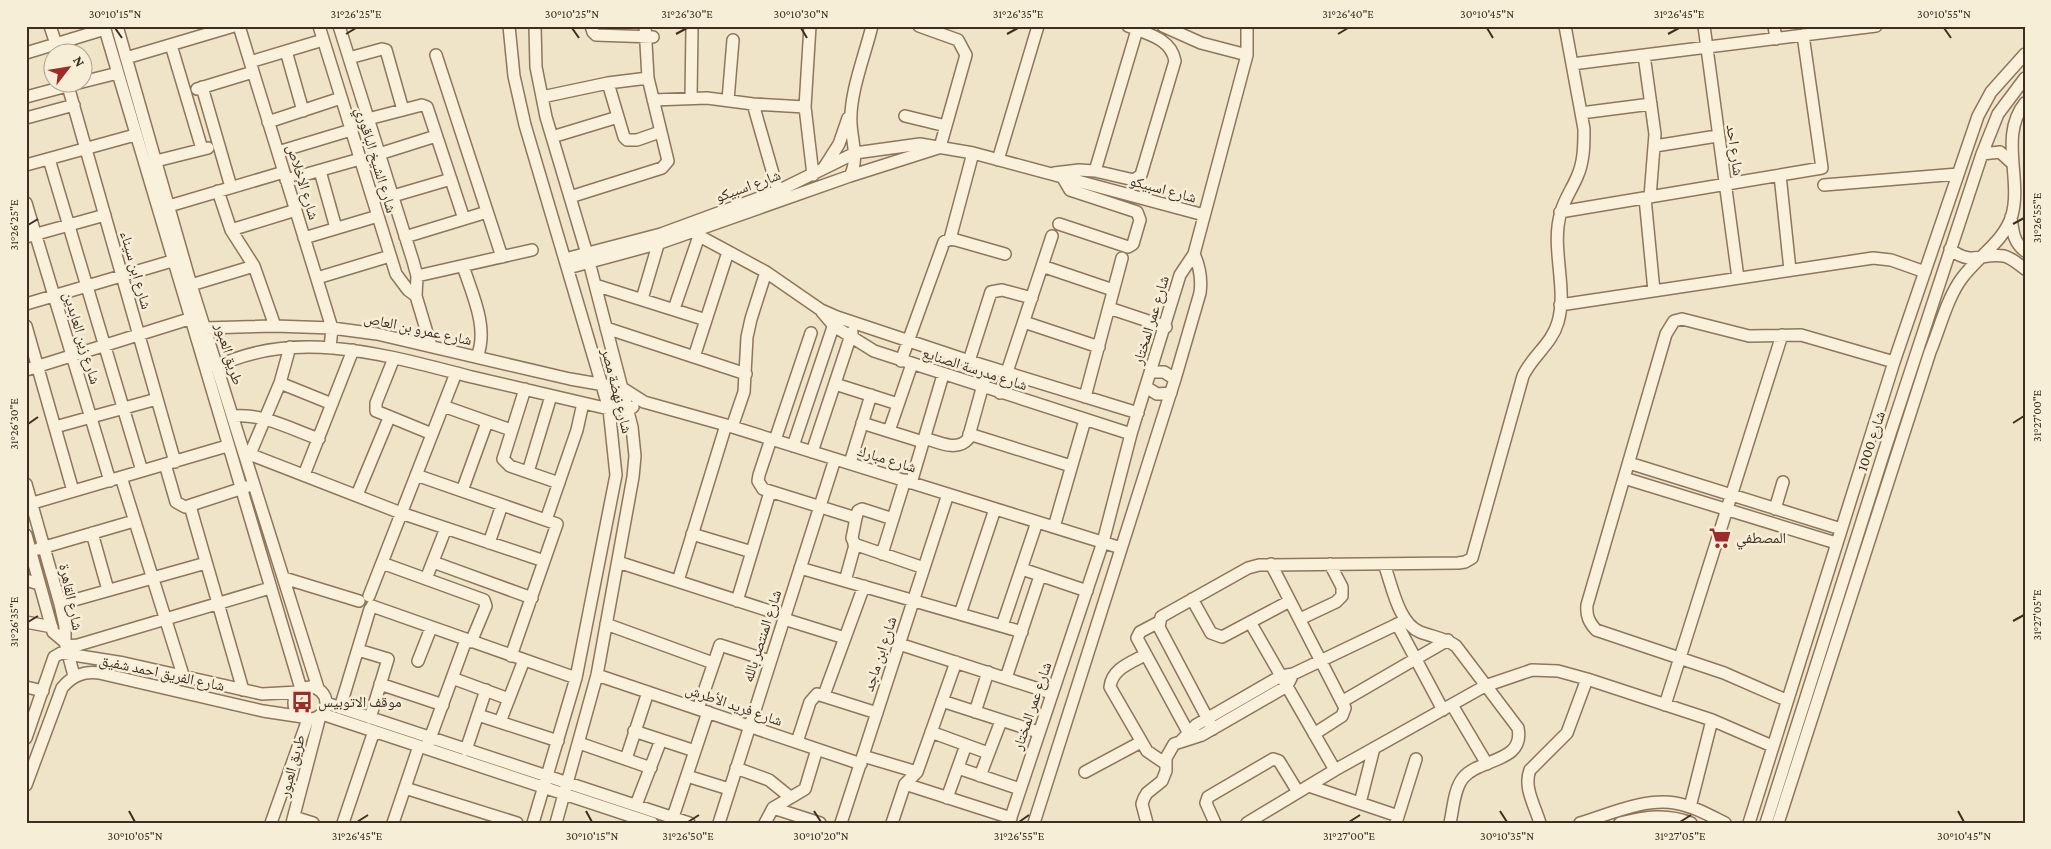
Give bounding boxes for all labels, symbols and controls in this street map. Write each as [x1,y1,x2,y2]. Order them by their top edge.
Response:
text: 30°10'15"N [89,7,141,21]
text: 31°26'25"E [331,7,382,21]
text: 30°10'25"N [545,7,599,21]
text: 31°26'30"E [661,7,713,21]
text: 30°10'30"N [773,7,829,21]
text: 31°26'35"E [993,7,1044,21]
text: 31°26'40"E [1322,7,1374,21]
text: 30°10'45"N [1460,7,1514,21]
text: 31°26'45"E [1654,7,1705,21]
text: 30°10'55"N [1917,7,1971,21]
north arrow [42,42,92,92]
text: N [70,53,89,70]
street label: شارع الشيخ الباقوري [349,105,400,216]
street label: شارع احد [1722,123,1747,177]
street label: شارع الإخلاص [282,142,322,222]
street label: شارع اسبيكو [713,167,784,207]
street label: شارع اسبيكو [1127,172,1198,208]
text: 31°26'55"E [2030,192,2044,243]
text: 31°26'25"E [7,199,21,250]
street label: شارع ابن سيناء [115,229,155,312]
street label: شارع عمر المختار [1130,274,1174,368]
street label: شارع زين العابدين [58,290,104,387]
street label: شارع عمرو بن العاص [362,310,474,350]
street label: طريق العبور [210,320,246,387]
street label: شارع مدرسة الصنايع [920,344,1030,395]
street label: شارع نهضة مصر [597,346,635,436]
text: 31°27'00"E [2030,389,2044,442]
text: 31°26'30"E [7,398,21,450]
street label: شارع 1000 [1854,409,1890,473]
street label: شارع مبارك [855,443,918,477]
supermarket icon: المصطفي [1707,525,1733,551]
place label: المصطفي [1736,530,1786,550]
street label: شارع القاهرة [54,562,86,632]
street label: شارع المنتصر بالله [740,588,786,685]
text: 31°27'05"E [2030,589,2044,641]
text: 31°26'35"E [7,596,21,647]
street label: شارع ابن ماجد [860,614,902,694]
street label: شارع الفريق احمد شفيق [98,652,226,696]
street label: شارع عمر المختار [1009,660,1056,754]
street label: شارع فريد الأطرش [683,681,785,731]
bus stop icon: موقف الاتوبيس [289,689,315,715]
place label: موقف الاتوبيس [318,694,402,712]
street label: طريق العبور [276,733,310,800]
text: 30°10'05"N [107,829,163,843]
text: 31°26'45"E [332,829,383,843]
text: 30°10'15"N [566,829,618,843]
text: 31°26'50"E [662,829,714,843]
text: 30°10'20"N [793,829,849,843]
text: 31°26'55"E [994,829,1045,843]
text: 31°27'00"E [1323,829,1376,843]
text: 30°10'35"N [1480,829,1534,843]
text: 31°27'05"E [1654,829,1706,843]
text: 30°10'45"N [1937,829,1991,843]

